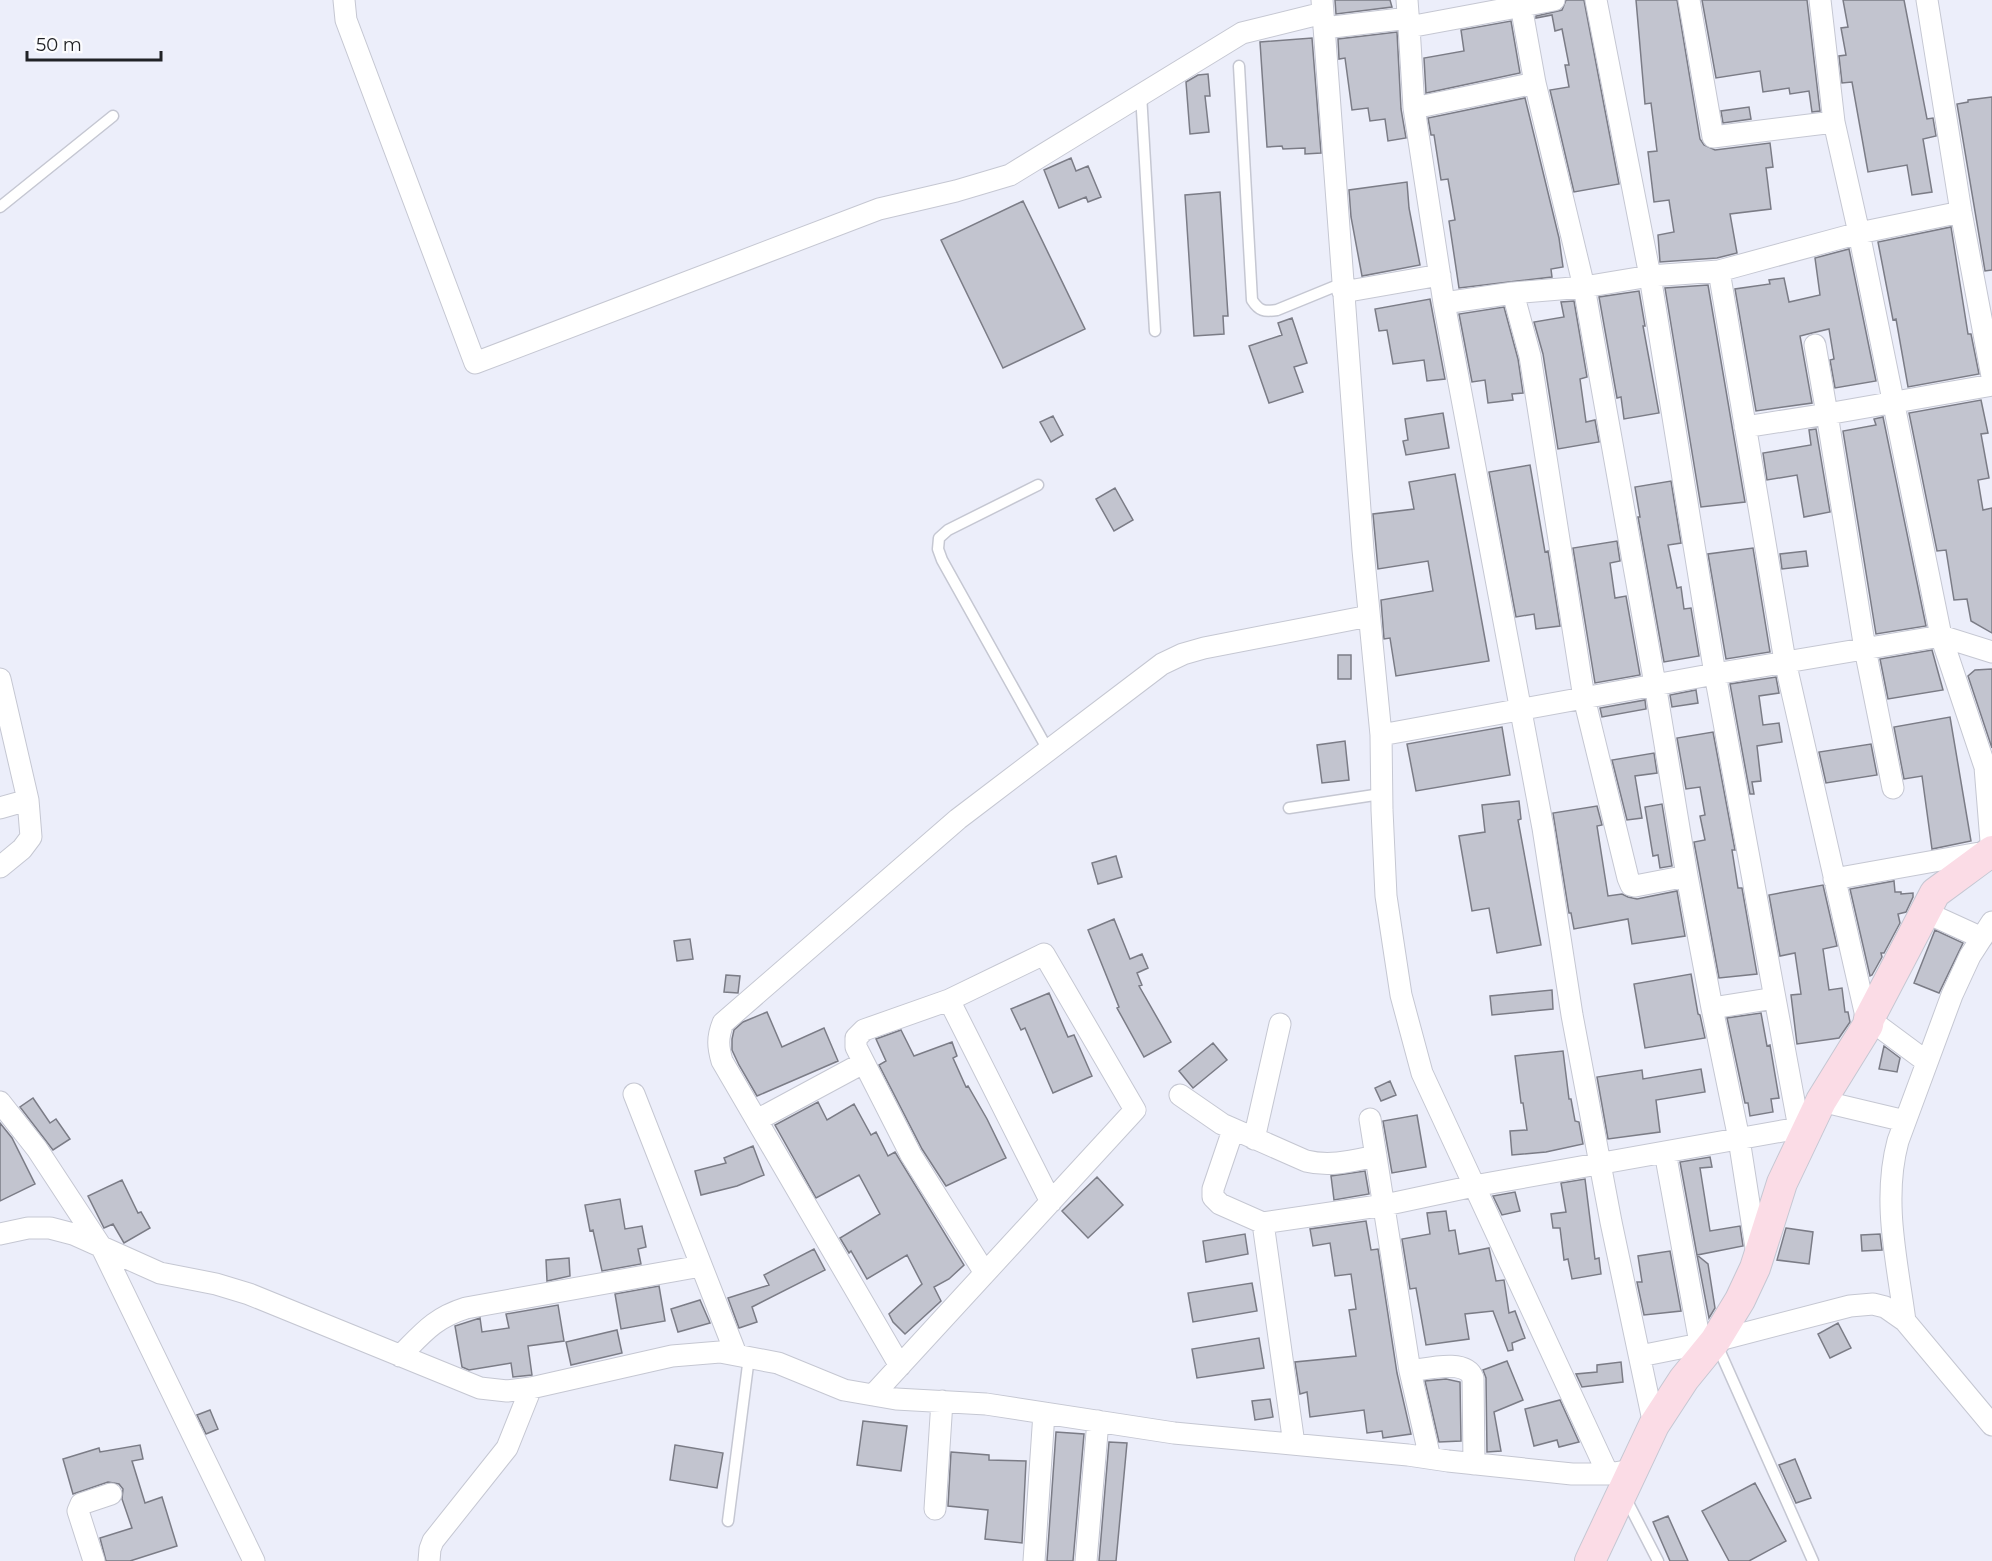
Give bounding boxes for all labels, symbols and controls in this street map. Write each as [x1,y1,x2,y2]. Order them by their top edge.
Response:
scale bar [27,24,160,62]
text: 50 m [36,34,82,56]

